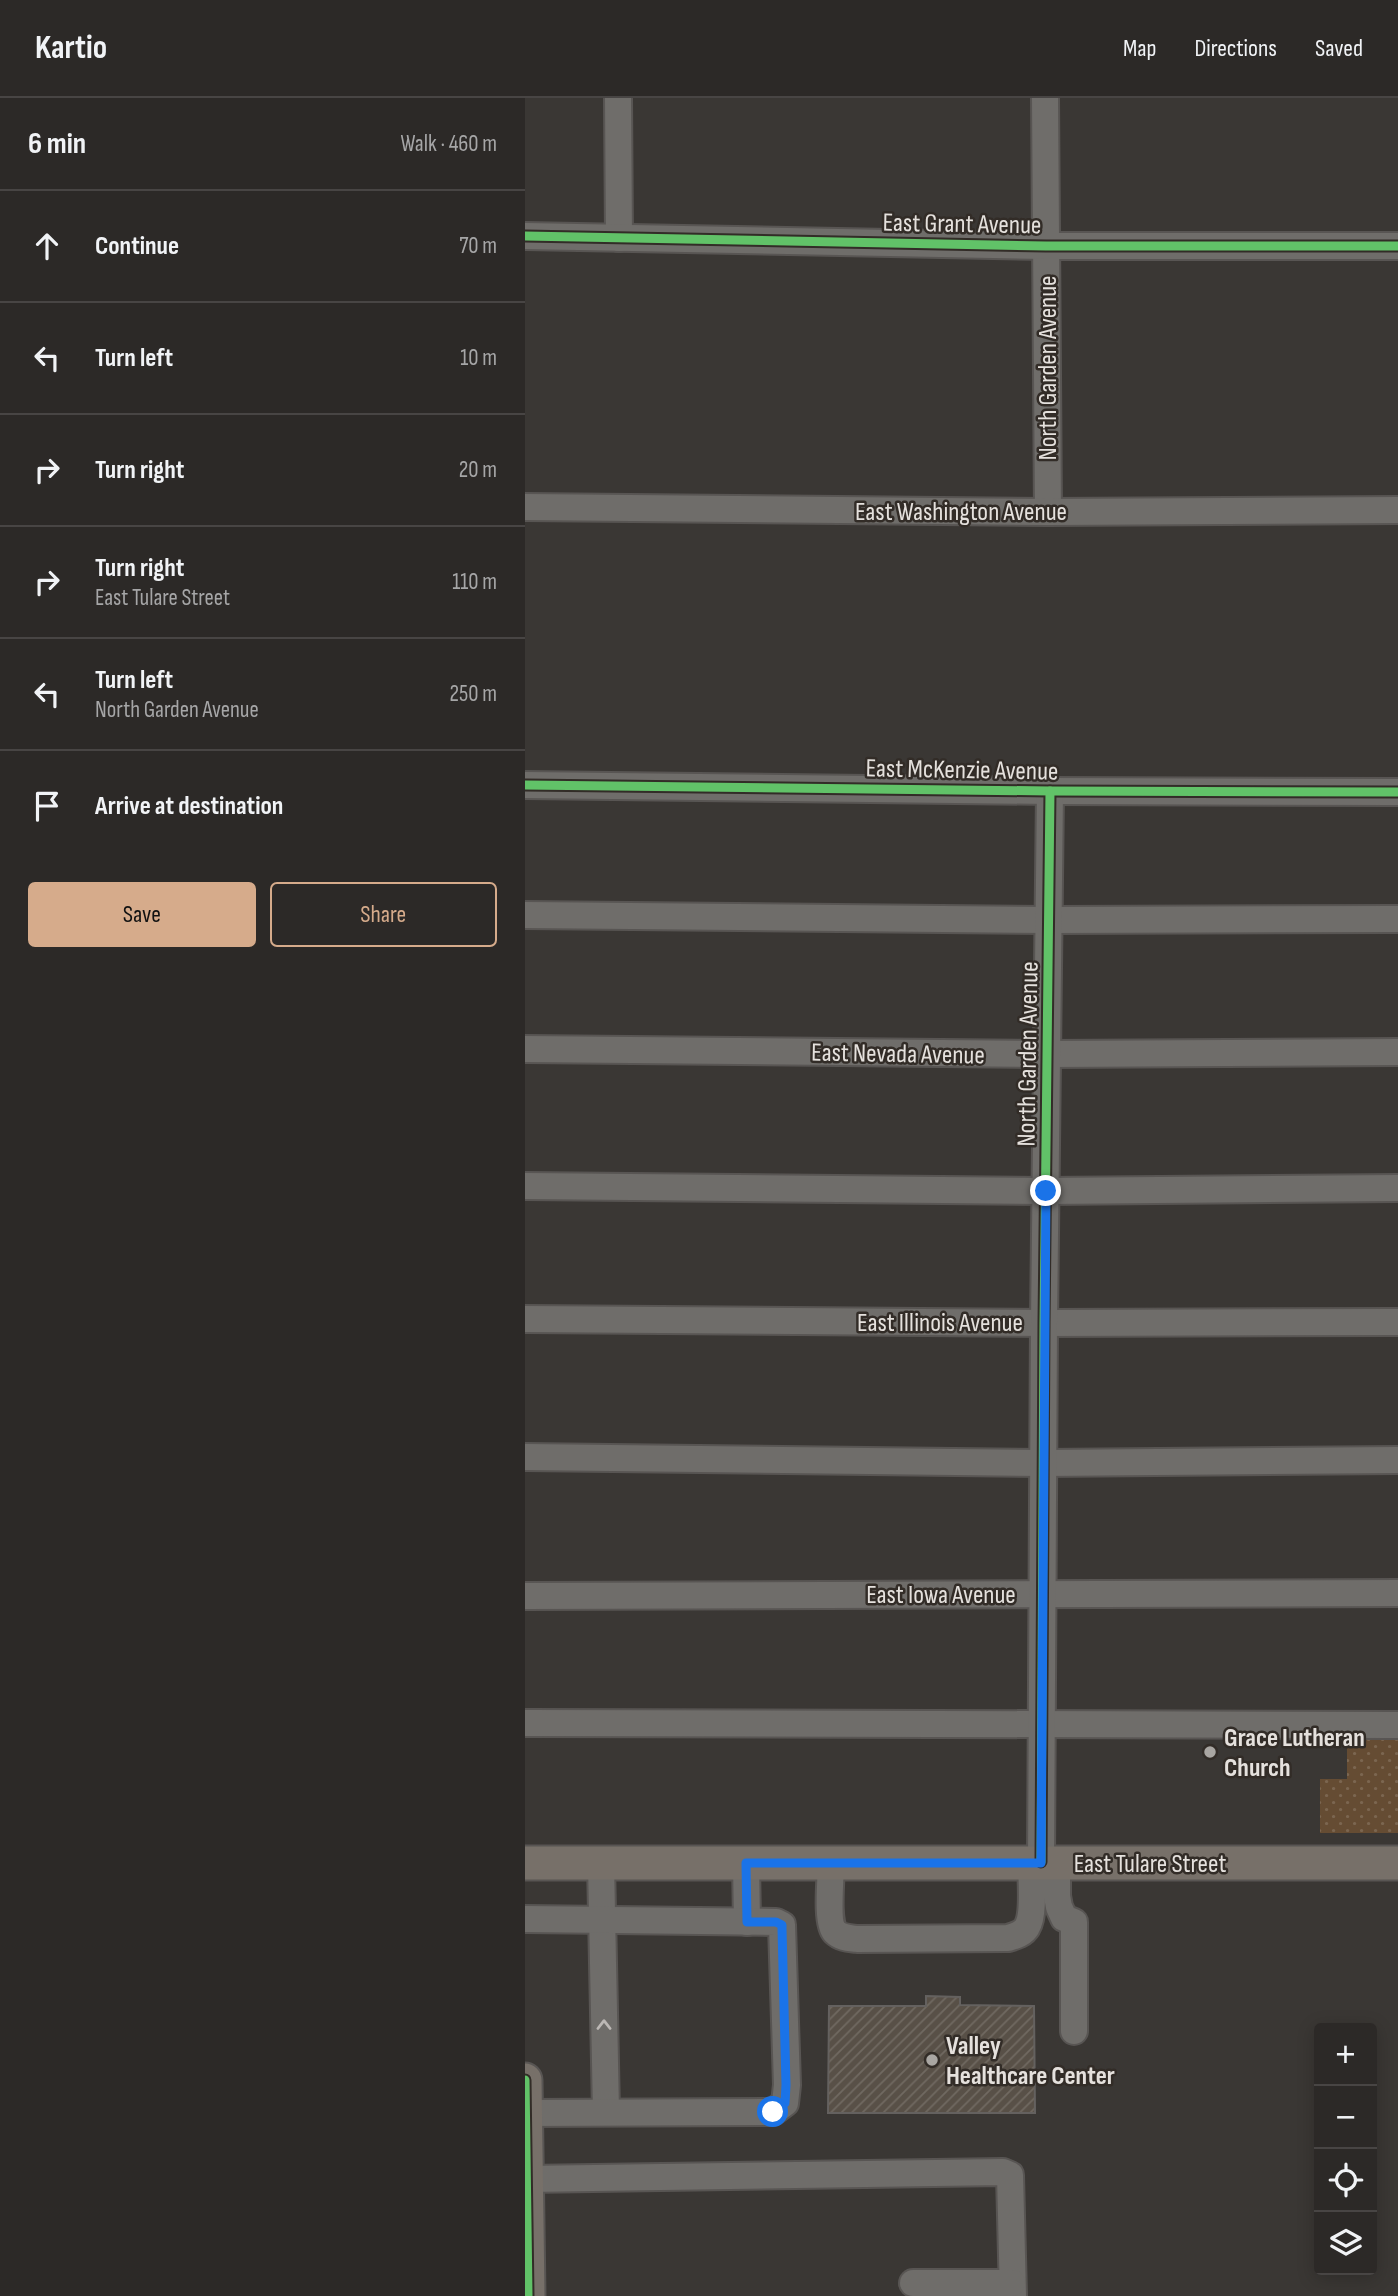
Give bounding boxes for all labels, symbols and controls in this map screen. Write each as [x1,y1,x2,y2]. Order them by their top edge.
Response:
text: Kartio [35,28,107,68]
text: Map [1123,34,1156,63]
text: Directions [1194,34,1277,63]
text: Saved [1315,34,1363,63]
text: 6 min [28,126,86,162]
text: Walk · 460 m [400,130,497,158]
street label: East Grant Avenue [882,208,1042,241]
icon: ahead [28,227,66,265]
text: Continue [95,231,179,262]
text: 70 m [459,232,497,260]
street label: North Garden Avenue [1033,275,1064,461]
icon: left [28,339,66,377]
text: Turn left [95,343,173,374]
text: 10 m [460,344,497,372]
icon: right [28,451,66,489]
text: Turn right [95,455,184,486]
text: 20 m [459,456,497,484]
street label: East Washington Avenue [855,497,1067,528]
text: Turn right [95,553,184,584]
icon: right [28,563,66,601]
text: 110 m [452,568,497,596]
text: East Tulare Street [95,584,230,612]
text: Turn left [95,665,173,696]
icon: left [28,675,66,713]
text: 250 m [450,680,497,708]
text: North Garden Avenue [95,696,259,724]
street label: East McKenzie Avenue [865,753,1059,788]
icon: arrive [28,787,66,825]
text: Arrive at destination [95,791,283,822]
button: Save [28,882,256,947]
button: Share [270,882,497,947]
street label: North Garden Avenue [1011,961,1046,1147]
street label: East Nevada Avenue [811,1037,985,1072]
route end [1030,1175,1061,1206]
street label: East Illinois Avenue [857,1308,1023,1339]
street label: East Iowa Avenue [866,1580,1016,1611]
place label: Grace Lutheran Church [1224,1723,1365,1784]
marker: Grace Lutheran Church [1202,1744,1218,1760]
street label: East Tulare Street [1074,1849,1226,1880]
one-way arrow [597,2019,612,2030]
map controls [1314,2023,1377,2275]
button: + [1314,2023,1377,2086]
place label: Valley Healthcare Center [946,2031,1115,2092]
marker: Valley Healthcare Center [924,2052,940,2068]
button: − [1314,2086,1377,2149]
route start [757,2096,788,2127]
button: locate [1314,2149,1377,2212]
button: layers [1314,2212,1377,2275]

